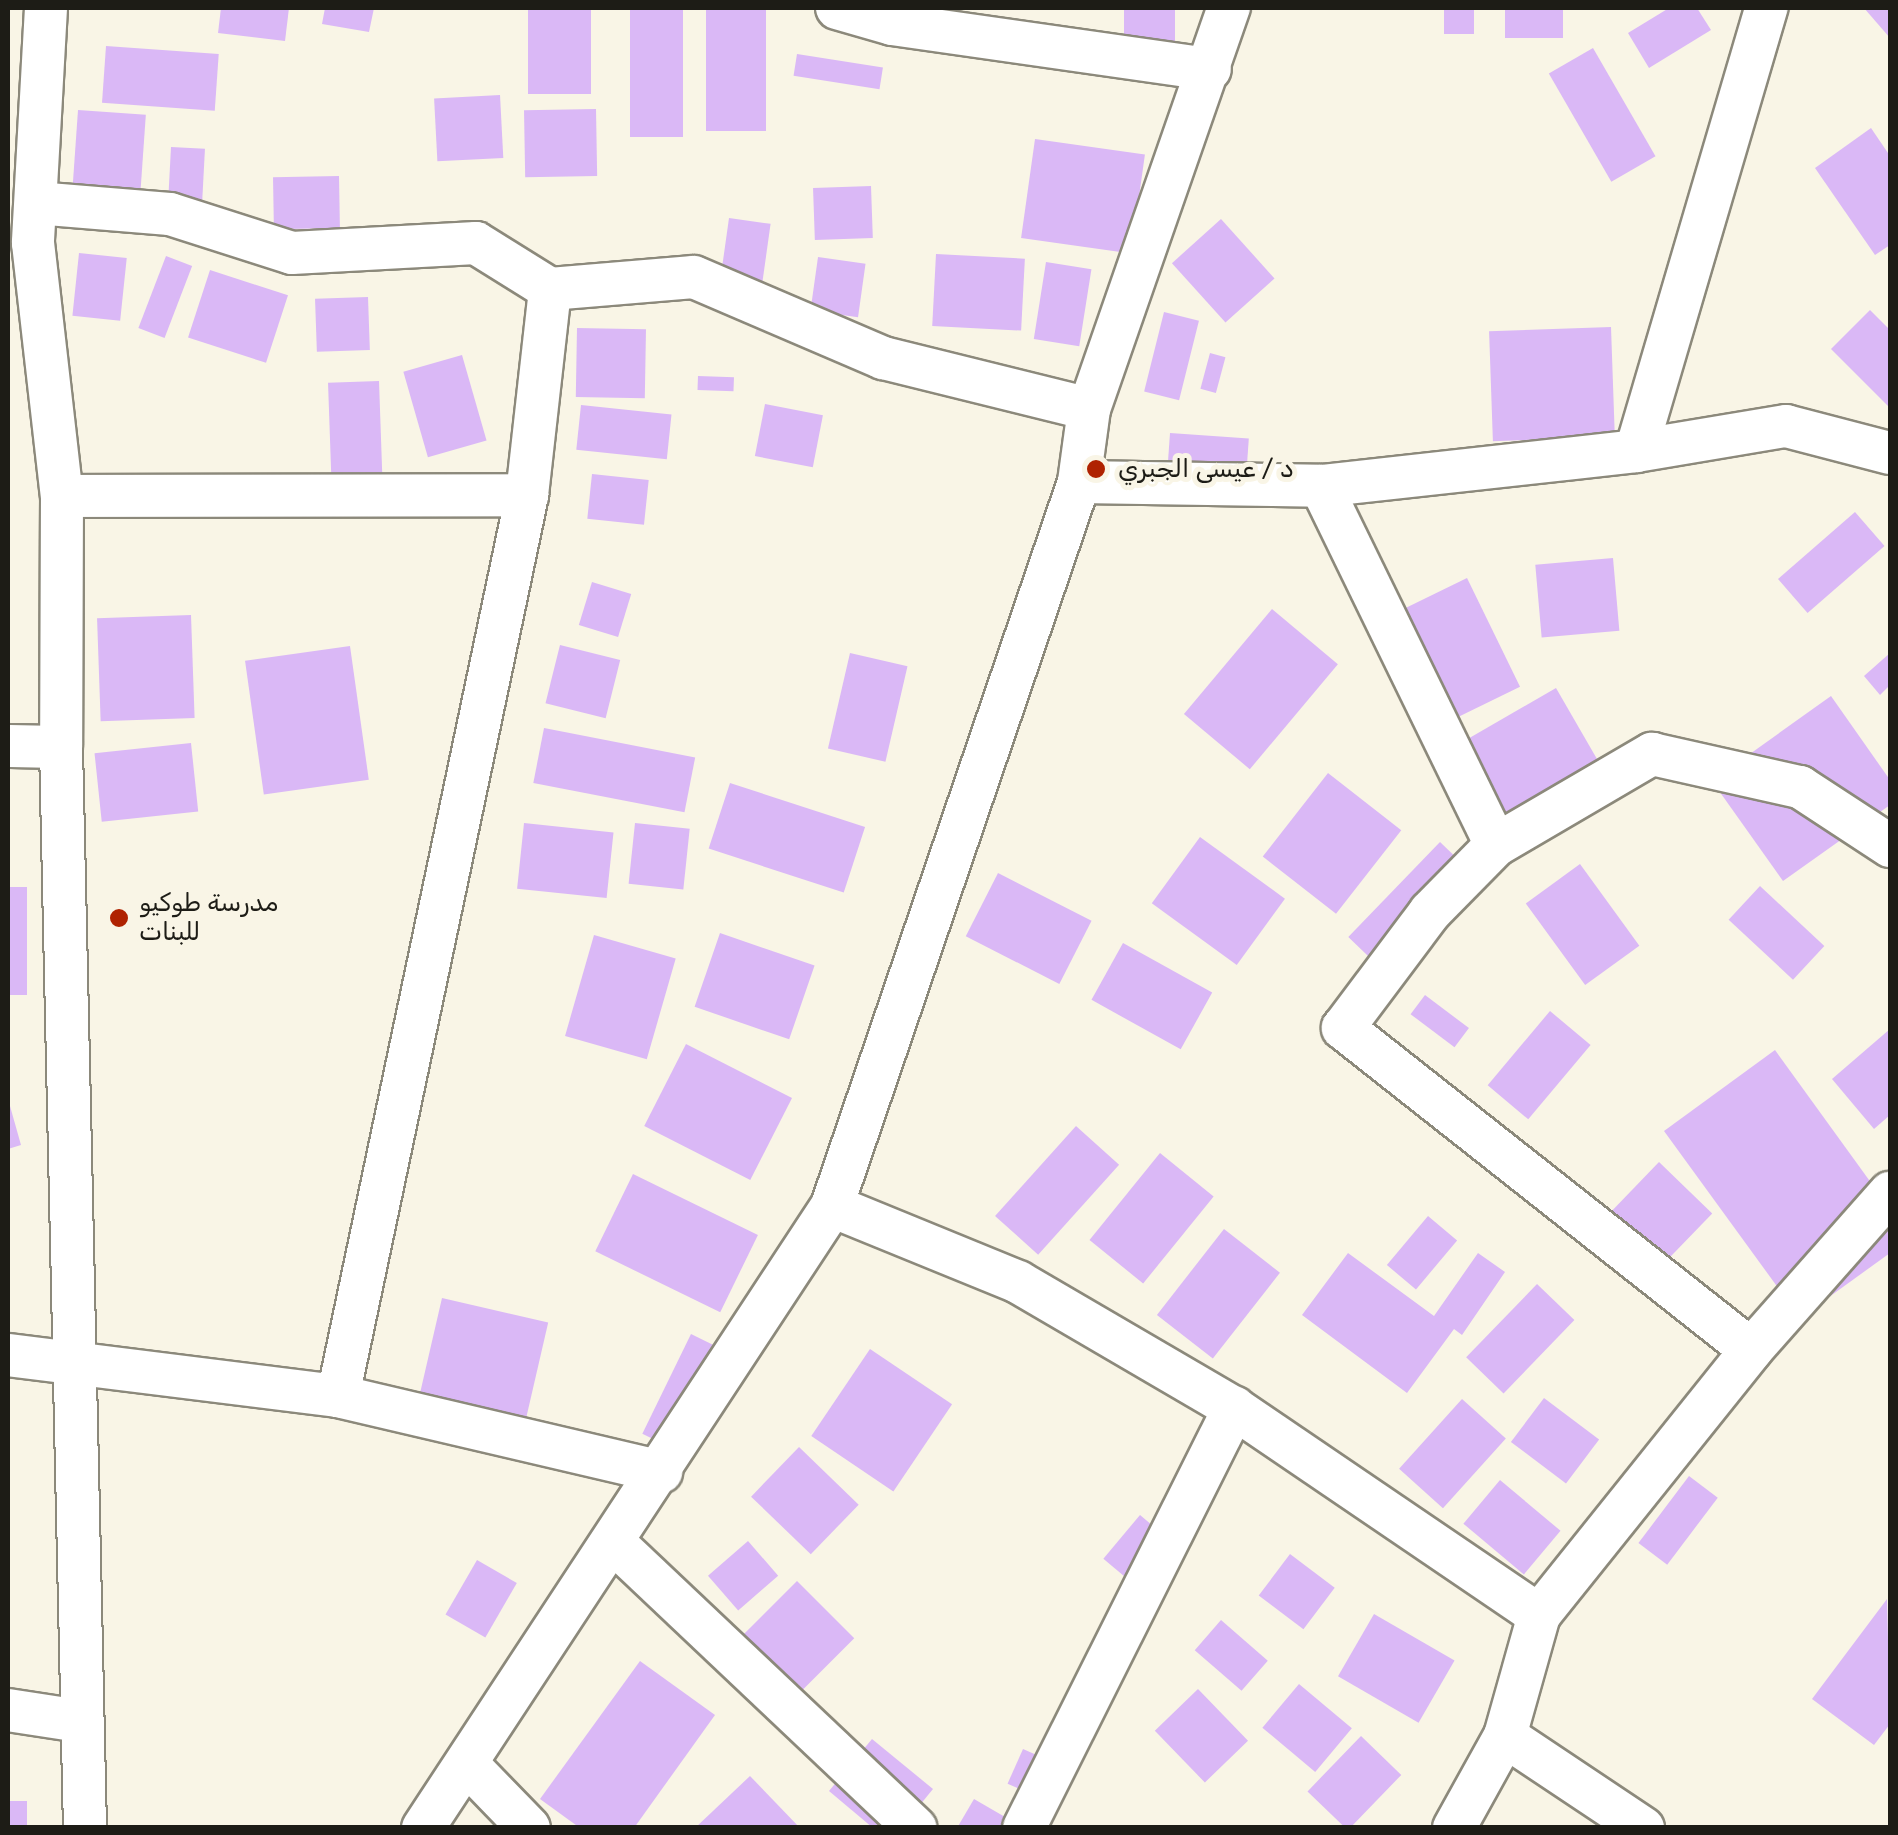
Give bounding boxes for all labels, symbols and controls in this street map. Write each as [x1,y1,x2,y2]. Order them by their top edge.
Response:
place label: د / عيسى الجبري [1118,454,1294,484]
marker: د / عيسى الجبري [1083,456,1109,482]
place label: مدرسة طوكيو للبنات [139,889,278,948]
marker: مدرسة طوكيو للبنات [108,907,130,929]

